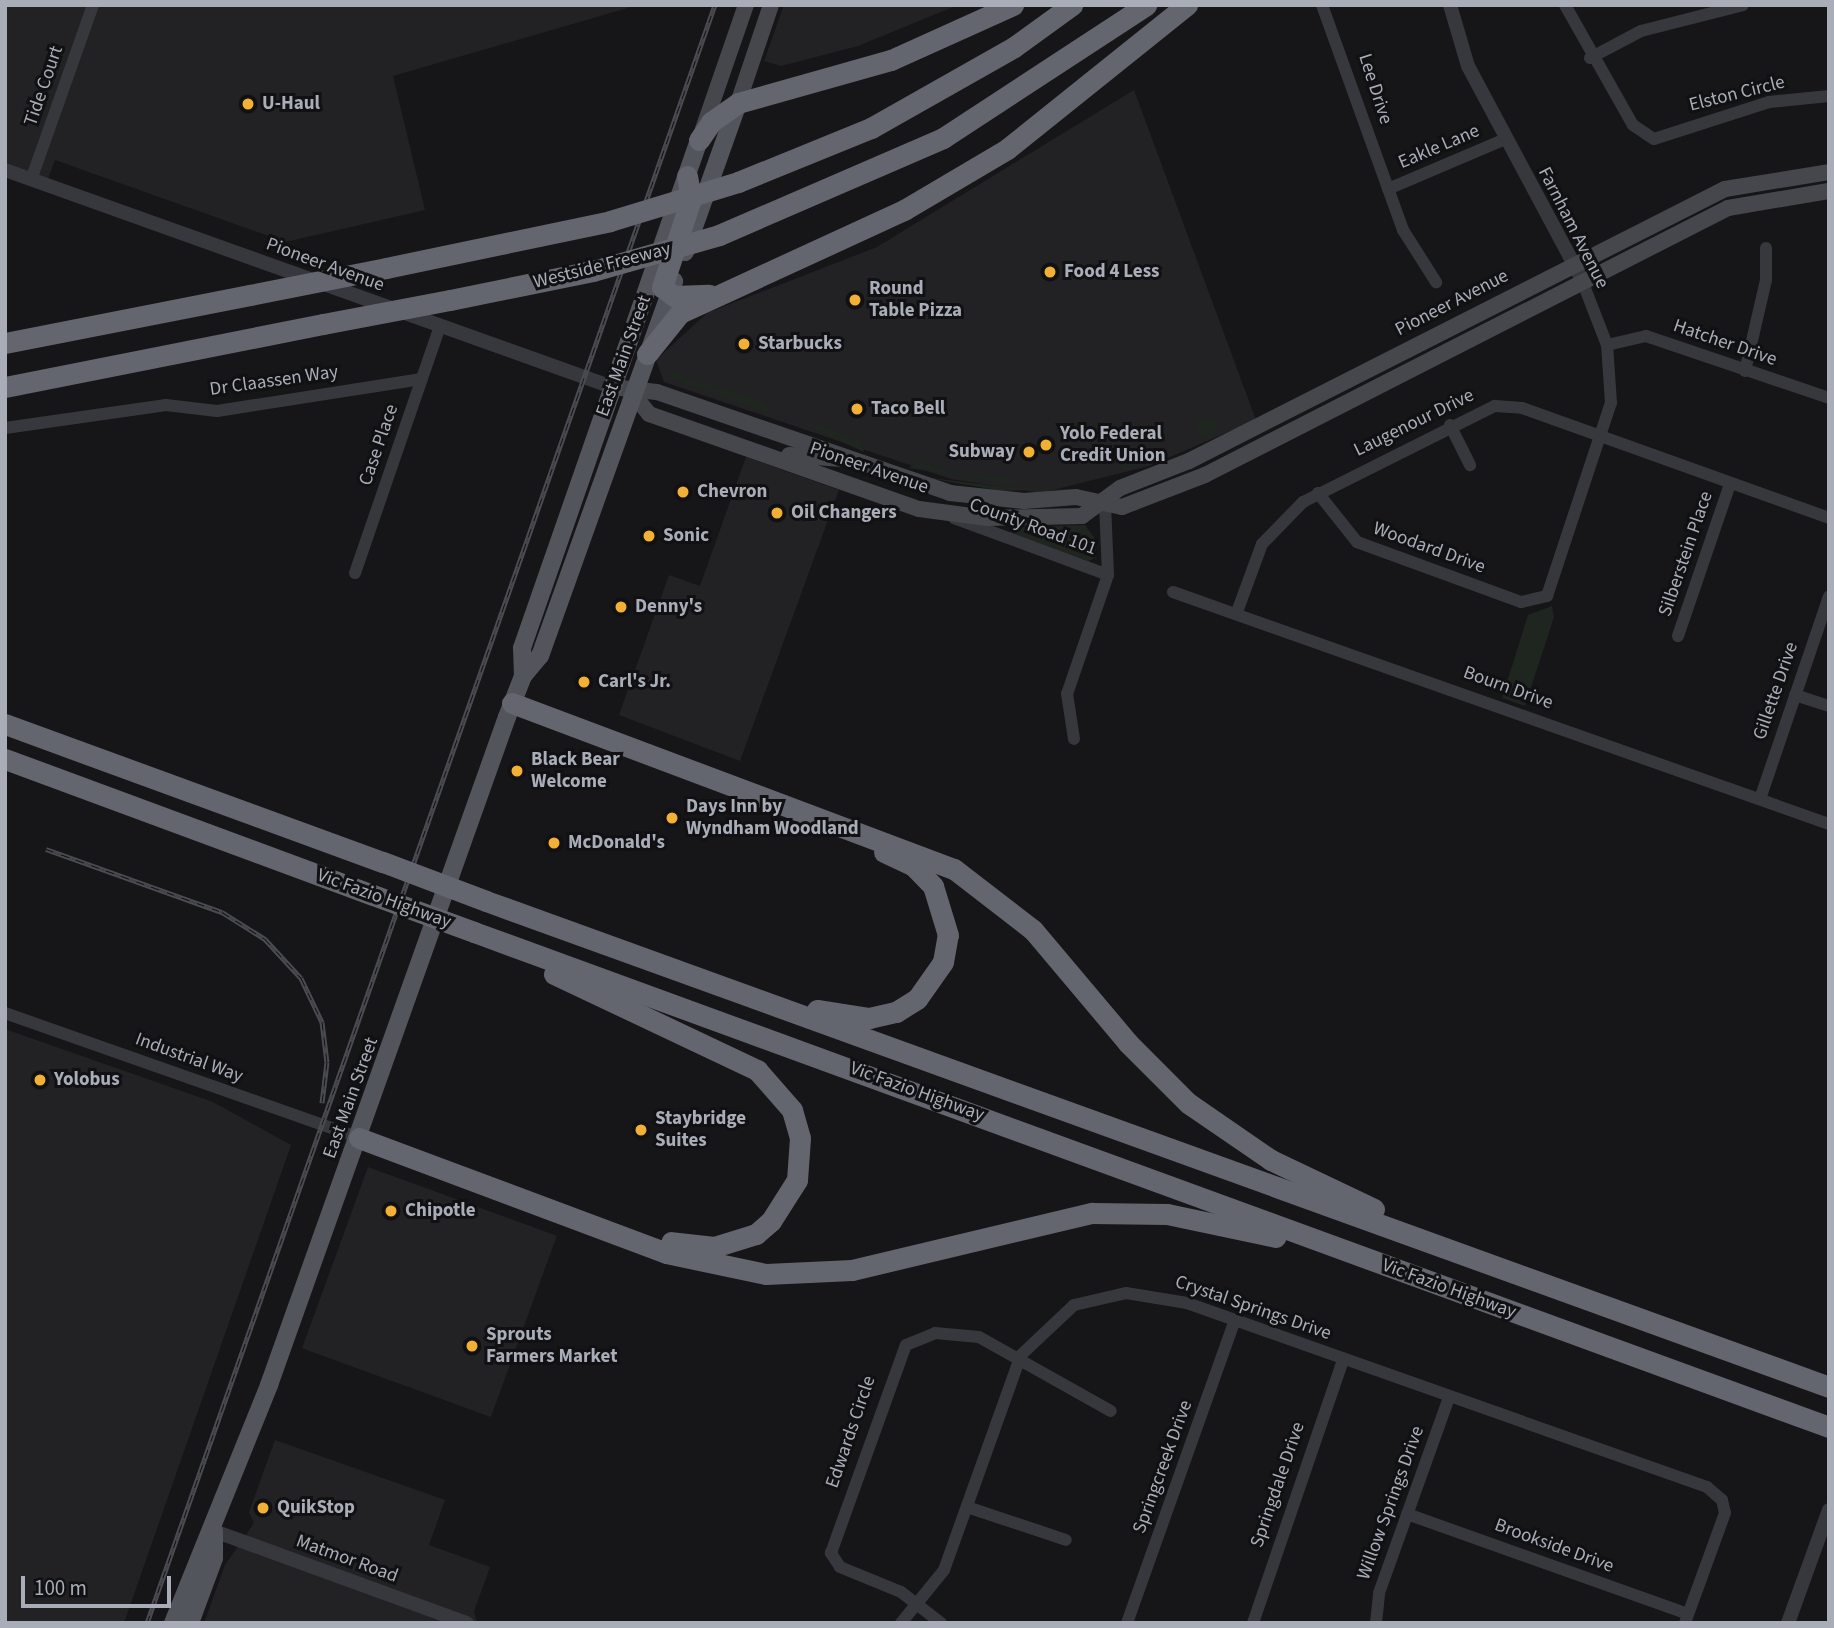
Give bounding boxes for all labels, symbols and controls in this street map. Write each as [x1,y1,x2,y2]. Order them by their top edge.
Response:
street label: Tide Court [20,43,68,129]
street label: Lee Drive [1353,51,1397,127]
street label: Elston Circle [1687,71,1787,117]
place label: U-Haul [262,93,320,115]
marker: U-Haul [240,96,256,112]
street label: Eakle Lane [1395,120,1483,174]
street label: Farnham Avenue [1533,163,1613,293]
street label: Pioneer Avenue [263,233,387,297]
street label: Westside Freeway [531,238,673,294]
place label: Food 4 Less [1064,261,1159,283]
marker: Food 4 Less [1042,264,1058,280]
street label: Pioneer Avenue [1392,265,1512,341]
place label: Round Table Pizza [869,278,962,322]
street label: East Main Street [592,292,656,420]
marker: Round Table Pizza [847,292,863,308]
street label: Hatcher Drive [1670,315,1780,371]
place label: Starbucks [758,333,842,355]
marker: Starbucks [736,336,752,352]
street label: Dr Claassen Way [208,361,340,401]
street label: Laugenour Drive [1350,384,1478,462]
place label: Taco Bell [871,398,945,420]
street label: Case Place [354,401,404,489]
marker: Taco Bell [849,401,865,417]
place label: Yolo Federal Credit Union [1060,423,1166,467]
street label: Pioneer Avenue [807,437,931,499]
marker: Yolo Federal Credit Union [1038,437,1054,453]
place label: Subway [948,441,1015,463]
marker: Subway [1021,444,1037,460]
place label: Chevron [697,481,767,503]
marker: Chevron [675,484,691,500]
street label: Silberstein Place [1654,488,1718,620]
street label: County Road 101 [966,493,1100,561]
place label: Oil Changers [791,502,897,524]
marker: Oil Changers [769,505,785,521]
street label: Woodard Drive [1370,517,1488,579]
place label: Sonic [663,525,709,547]
marker: Sonic [641,528,657,544]
place label: Denny's [635,596,702,618]
marker: Denny's [613,599,629,615]
street label: Gillette Drive [1749,639,1803,743]
street label: Bourn Drive [1460,661,1556,715]
place label: Carl's Jr. [598,671,671,693]
marker: Carl's Jr. [576,674,592,690]
place label: Black Bear Welcome [531,749,620,793]
marker: Black Bear Welcome [509,763,525,779]
place label: Days Inn by Wyndham Woodland [686,796,859,840]
marker: Days Inn by Wyndham Woodland [664,810,680,826]
place label: McDonald's [568,832,665,854]
marker: McDonald's [546,835,562,851]
street label: Vic Fazio Highway [314,864,454,934]
street label: Industrial Way [132,1028,246,1088]
street label: East Main Street [319,1034,383,1162]
street label: Vic Fazio Highway [847,1057,987,1127]
place label: Yolobus [54,1069,120,1091]
marker: Yolobus [32,1072,48,1088]
place label: Staybridge Suites [655,1108,746,1152]
marker: Staybridge Suites [633,1122,649,1138]
place label: Chipotle [405,1200,476,1222]
marker: Chipotle [383,1203,399,1219]
street label: Vic Fazio Highway [1379,1254,1519,1324]
street label: Crystal Springs Drive [1172,1271,1334,1345]
place label: Sprouts Farmers Market [486,1324,617,1368]
marker: Sprouts Farmers Market [464,1338,480,1354]
street label: Edwards Circle [821,1373,881,1491]
street label: Springcreek Drive [1128,1397,1198,1537]
street label: Springdale Drive [1246,1419,1310,1551]
street label: Willow Springs Drive [1353,1423,1429,1583]
place label: QuikStop [277,1497,355,1519]
marker: QuikStop [255,1500,271,1516]
street label: Brookside Drive [1491,1514,1617,1578]
street label: Matmor Road [293,1530,401,1588]
scale bar [24,1562,175,1606]
text: 100 m [34,1573,87,1603]

